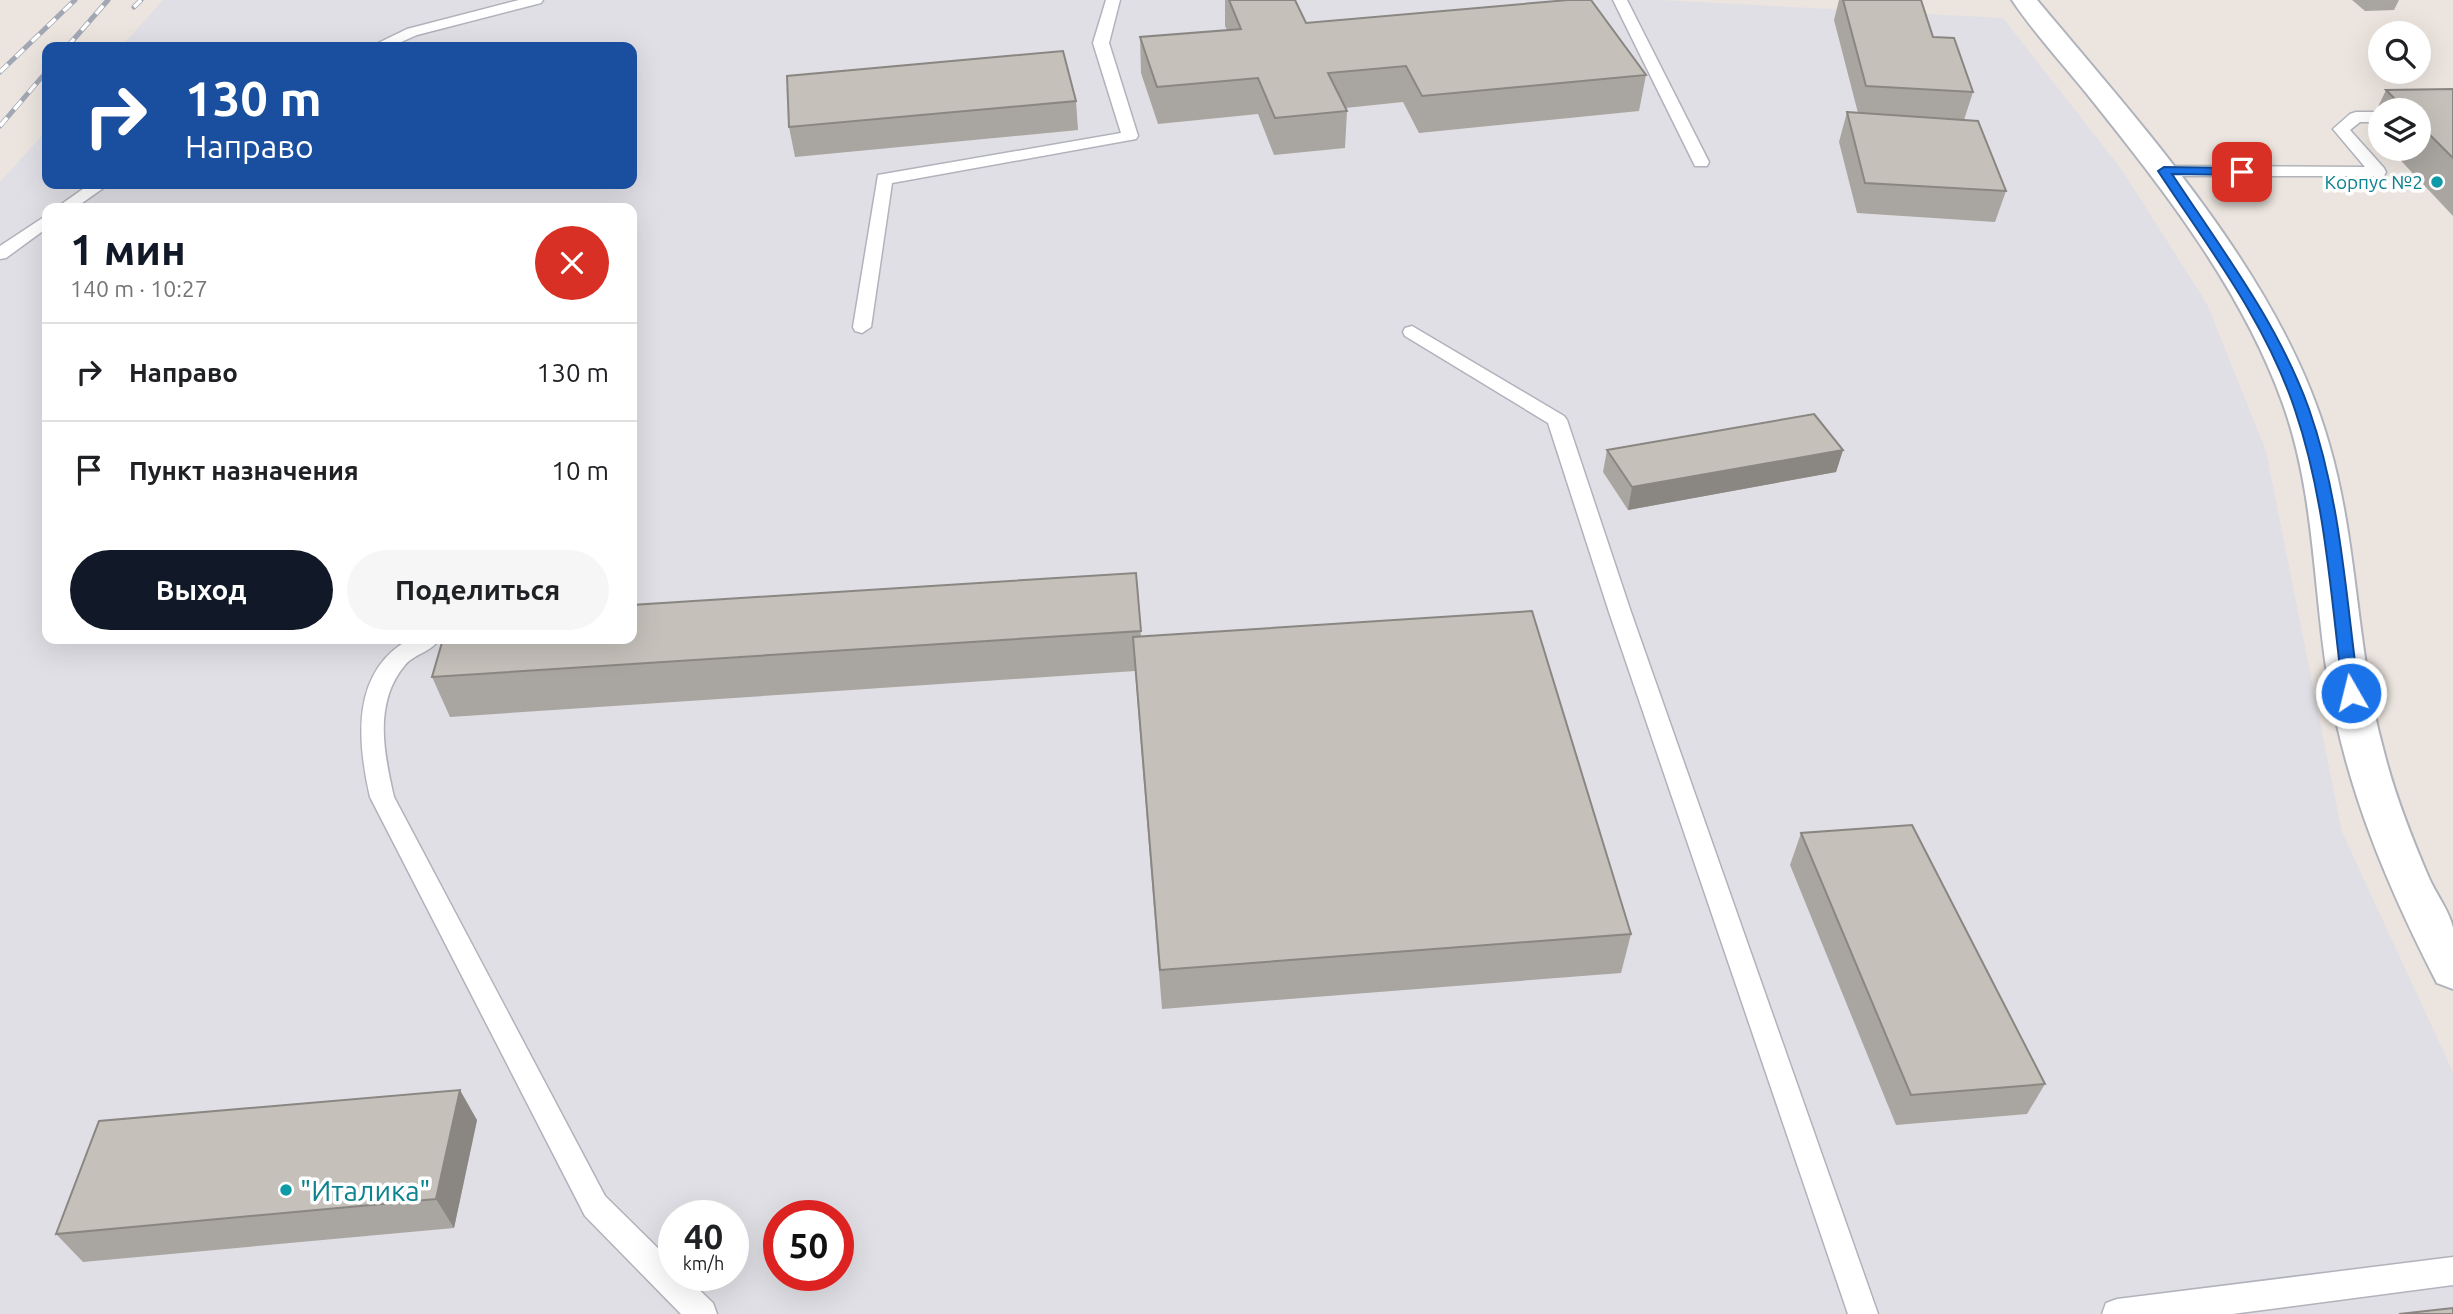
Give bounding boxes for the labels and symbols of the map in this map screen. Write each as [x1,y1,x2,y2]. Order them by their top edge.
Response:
pin [2212,142,2272,202]
place label: Корпус №2 [2325,171,2423,193]
marker: Корпус №2 [2429,174,2445,190]
position arrow [2314,656,2388,730]
place label: "Италика" [300,1175,430,1206]
marker: "Италика" [278,1182,294,1198]
speed limit sign: 50 [763,1200,854,1291]

